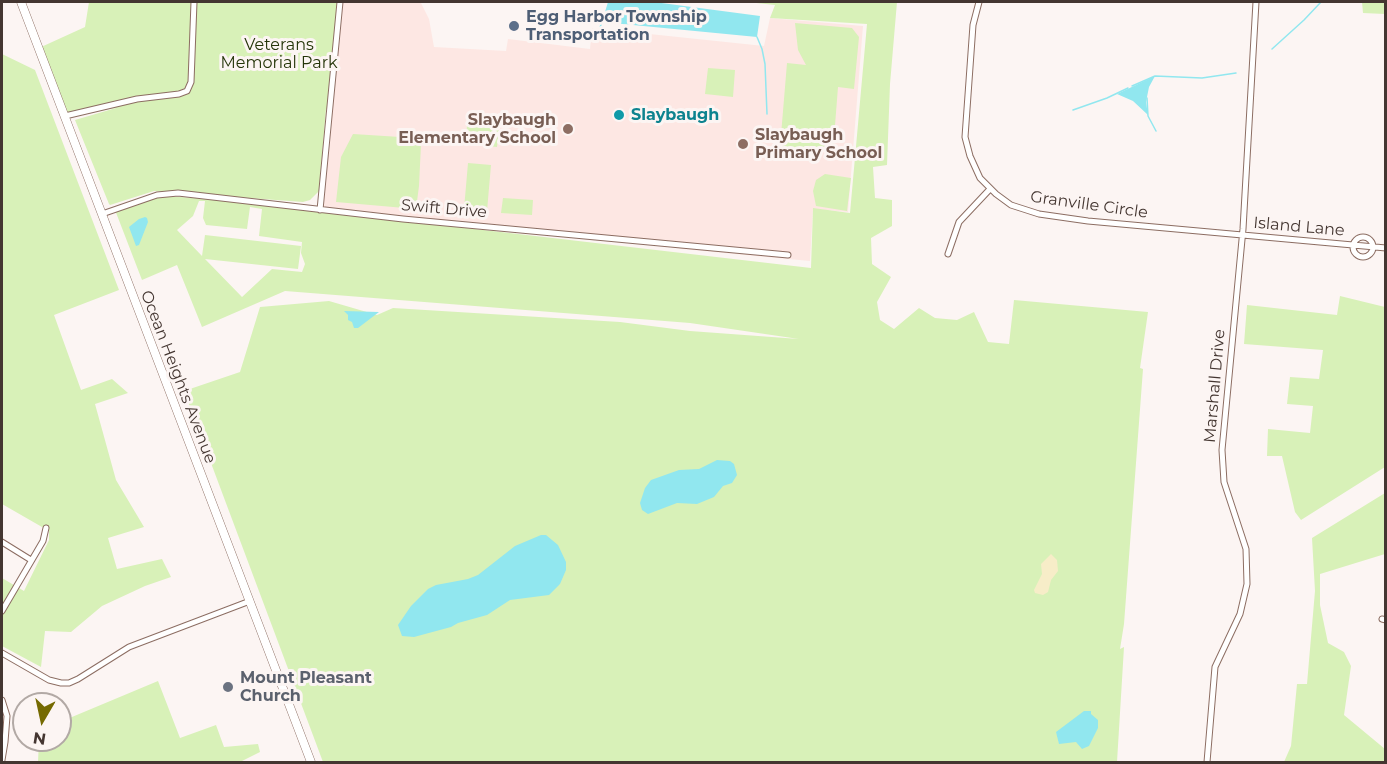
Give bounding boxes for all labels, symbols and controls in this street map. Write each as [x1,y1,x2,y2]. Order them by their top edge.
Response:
place label: Egg Harbor Township Transportation [526,7,707,45]
marker: Egg Harbor Township Transportation [507,19,521,33]
park label: Veterans Memorial Park [220,35,338,73]
place label: Slaybaugh [631,105,719,125]
marker: Slaybaugh [612,108,626,122]
place label: Slaybaugh Elementary School [398,110,556,148]
marker: Slaybaugh Elementary School [561,122,575,136]
place label: Slaybaugh Primary School [755,125,882,163]
marker: Slaybaugh Primary School [736,137,750,151]
street label: Granville Circle [1029,187,1149,223]
street label: Swift Drive [400,196,488,222]
street label: Island Lane [1253,213,1345,241]
street label: Ocean Heights Avenue [136,288,220,466]
street label: Marshall Drive [1200,328,1230,444]
place label: Mount Pleasant Church [240,668,372,706]
marker: Mount Pleasant Church [221,680,235,694]
north arrow [12,692,72,752]
text: N [32,728,47,749]

